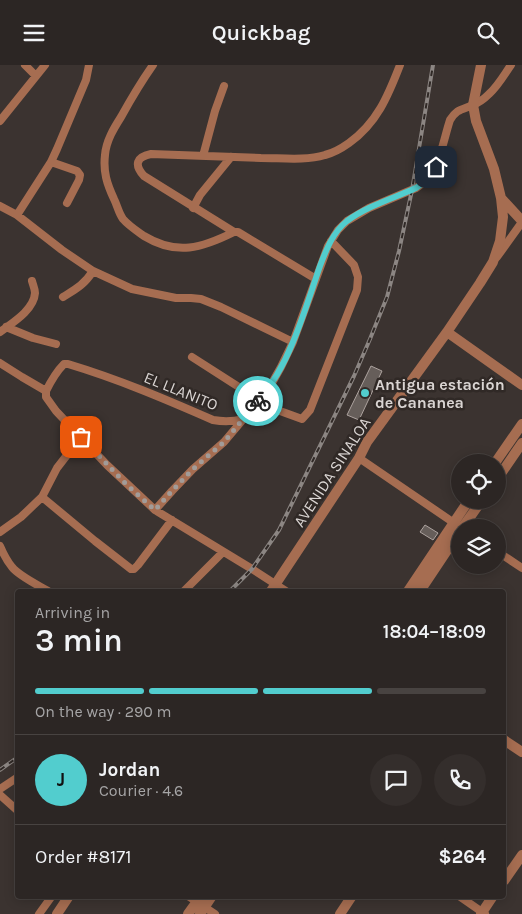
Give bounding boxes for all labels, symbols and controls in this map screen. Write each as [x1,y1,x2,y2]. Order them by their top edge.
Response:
icon: menu [20,19,48,47]
icon: search [474,19,502,47]
text: Quickbag [212,20,310,46]
pin [415,146,457,188]
icon: home [422,153,450,181]
street label: EL LLANITO [141,368,221,414]
place label: Antigua estación de Cananea [375,375,505,412]
courier [233,376,283,426]
icon: bike [244,387,272,415]
marker: Antigua estación de Cananea [359,387,371,399]
street label: AVENIDA SINALOA [289,414,375,530]
pin [60,416,102,458]
icon: bag [67,423,95,451]
map controls [451,454,506,574]
button: locate [451,454,506,509]
button: layers [451,519,506,574]
text: Arriving in [35,603,110,622]
text: 18:04–18:09 [383,621,486,643]
text: 3 min [35,622,123,659]
text: On the way · 290 m [35,702,172,721]
button: chat [370,754,422,806]
button: phone [434,754,486,806]
text: Jordan [99,759,160,781]
text: J [57,769,65,791]
text: Courier · 4.6 [99,781,183,800]
text: Order #8171 [35,846,132,868]
text: $264 [439,846,486,868]

